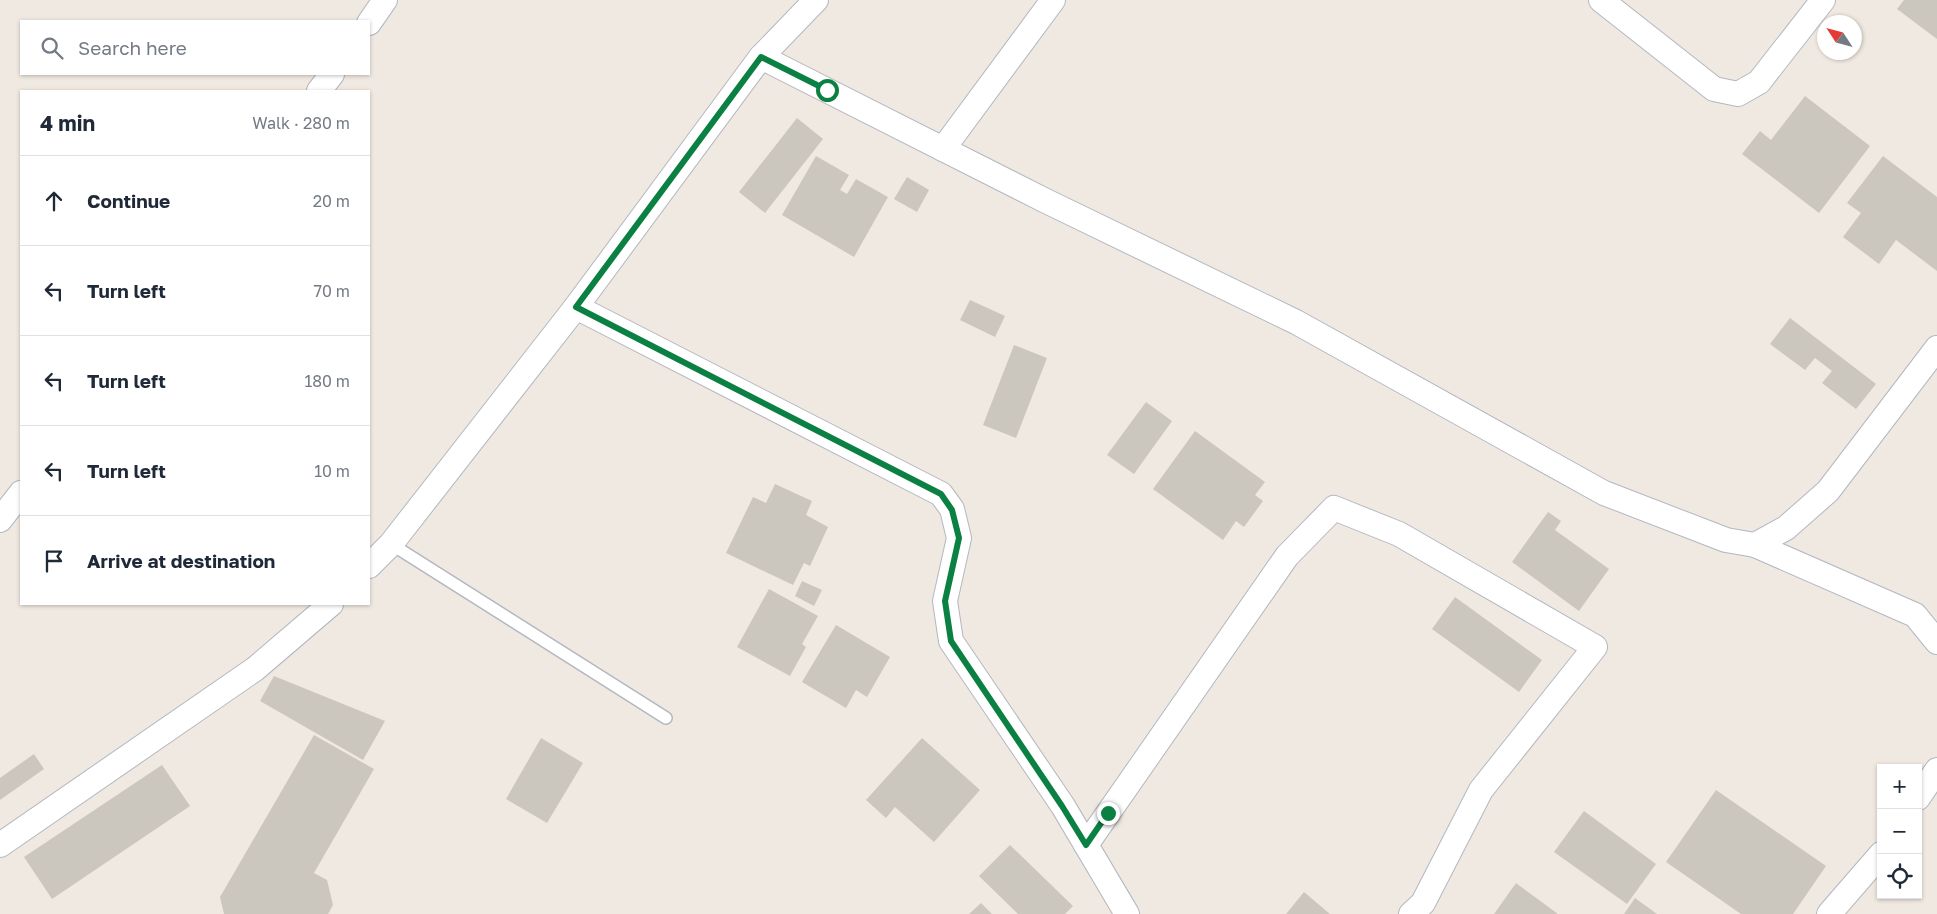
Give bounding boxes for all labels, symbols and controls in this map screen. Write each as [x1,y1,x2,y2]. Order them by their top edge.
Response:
north arrow [1817,15,1862,60]
search box [20,20,370,75]
icon: search [38,34,66,62]
text: Search here [78,36,187,59]
route start [816,79,839,102]
text: 4 min [40,110,95,136]
text: Walk · 280 m [252,113,350,133]
icon: ahead [40,187,68,215]
text: Continue [87,189,170,212]
text: 20 m [313,191,350,211]
icon: left [40,277,68,305]
text: Turn left [87,279,166,302]
text: 70 m [313,281,350,301]
icon: left [40,367,68,395]
text: Turn left [87,369,166,392]
text: 180 m [304,371,350,391]
icon: left [40,457,68,485]
text: Turn left [87,459,166,482]
text: 10 m [314,461,350,481]
icon: arrive [40,547,68,575]
text: Arrive at destination [87,549,275,572]
map controls [1877,764,1922,899]
button: + [1877,764,1922,809]
route end [1097,802,1120,825]
button: − [1877,809,1922,854]
button: locate [1877,854,1922,899]

